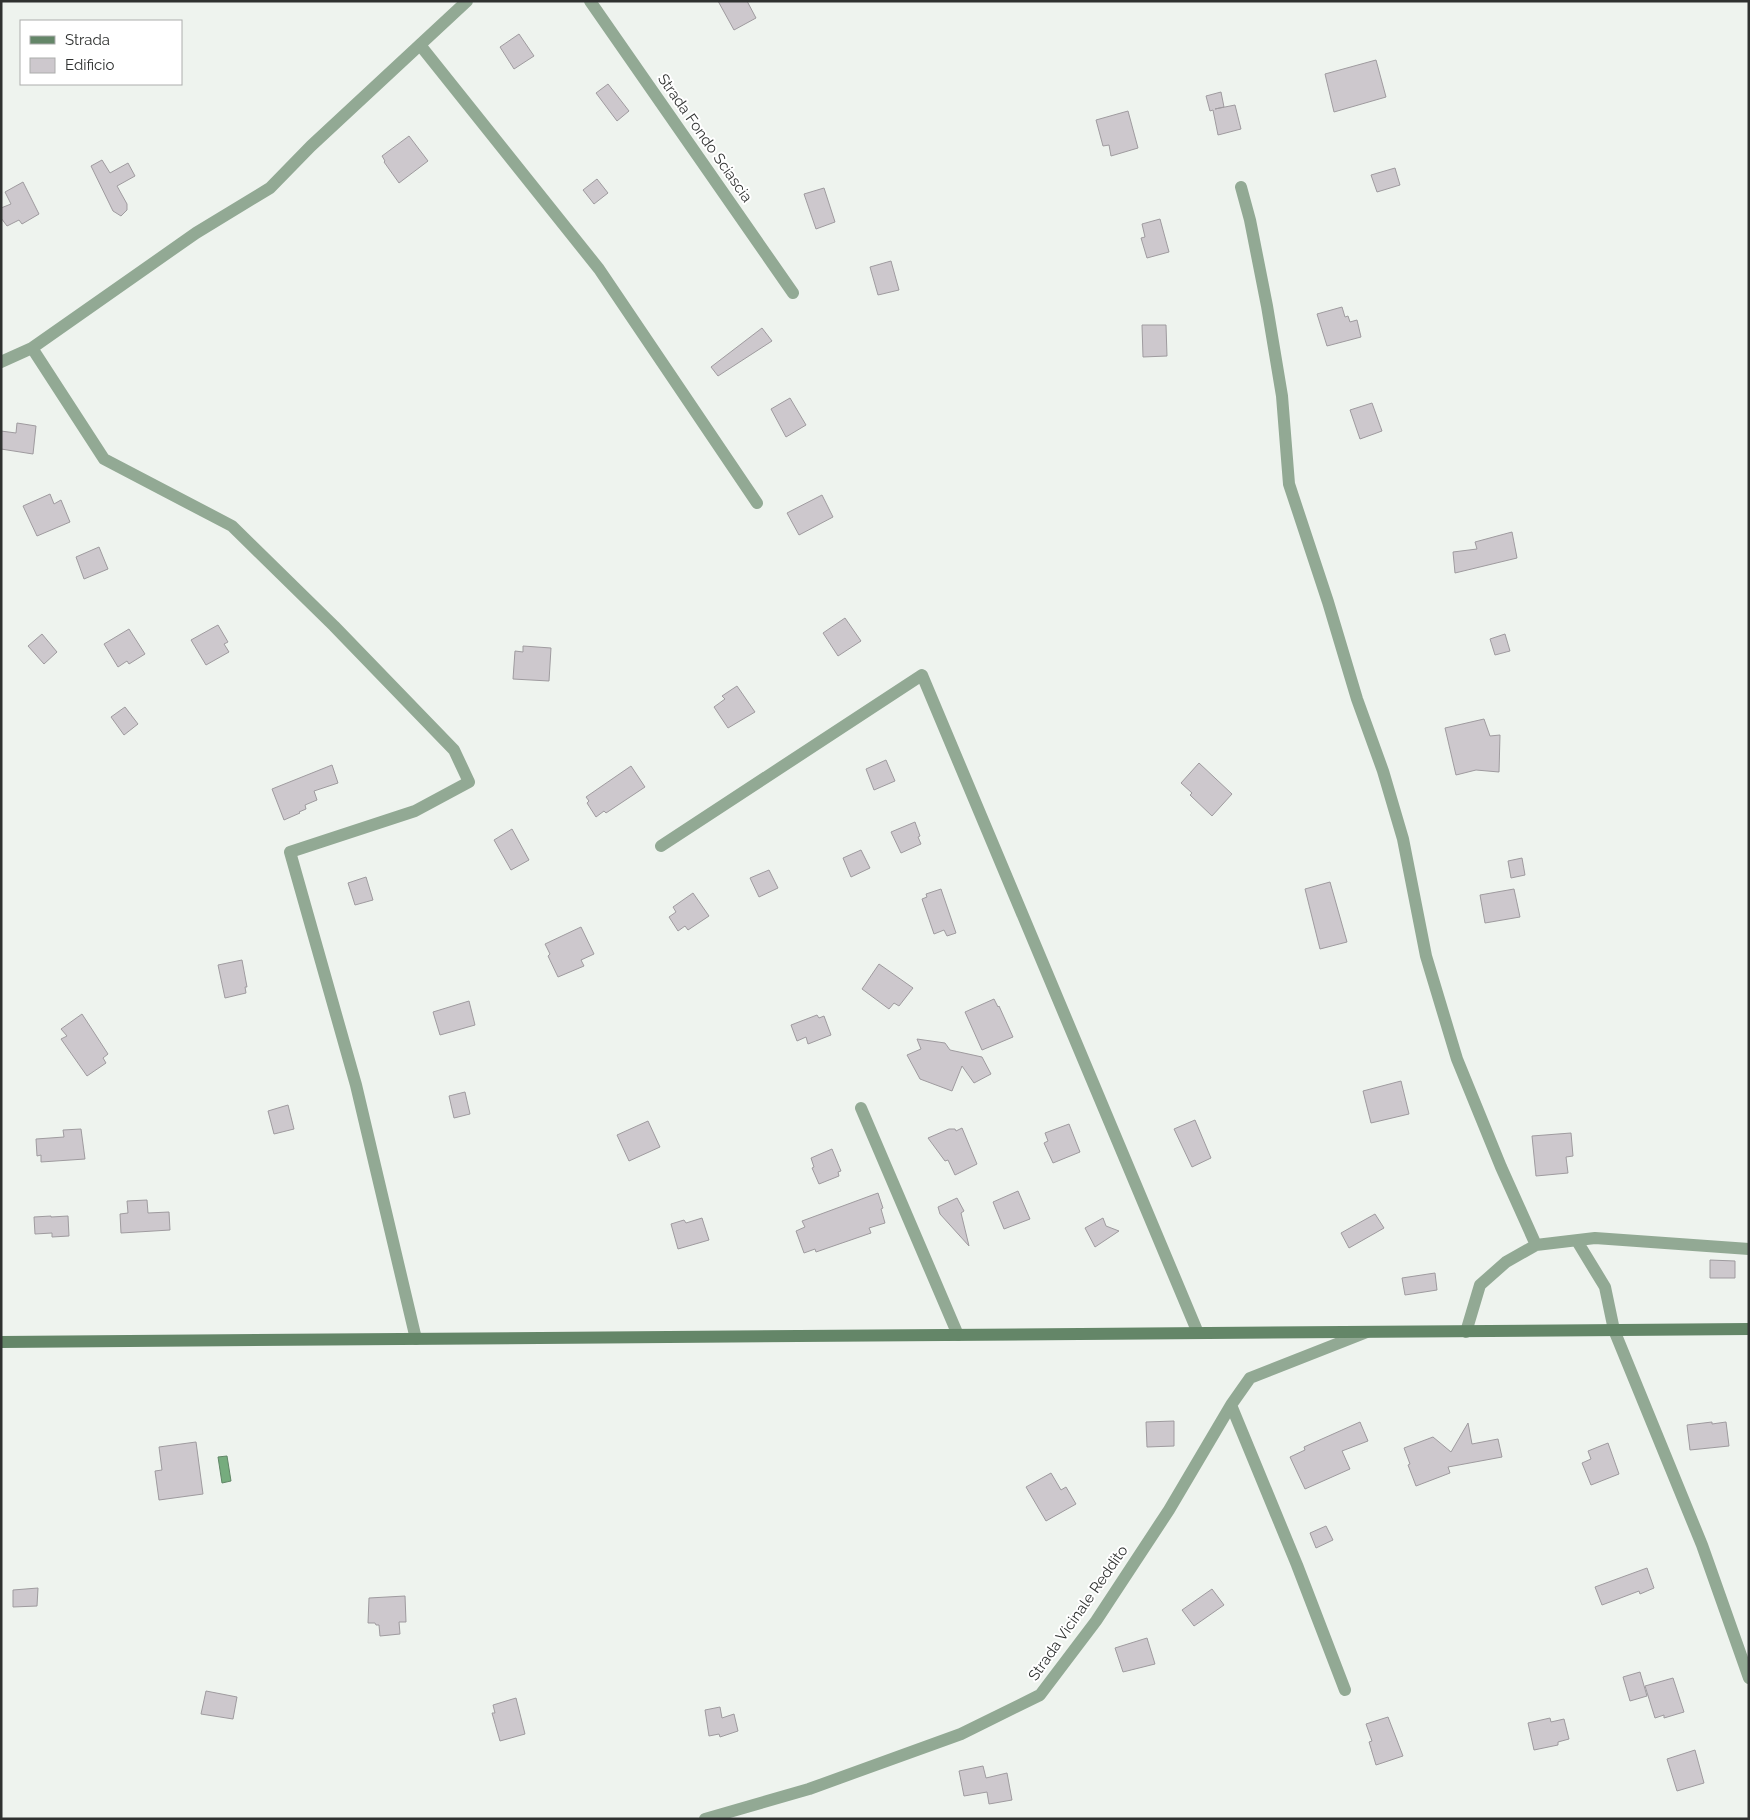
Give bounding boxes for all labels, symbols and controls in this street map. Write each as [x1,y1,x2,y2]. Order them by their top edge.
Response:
legend [20,20,182,85]
text: Strada [65,31,110,49]
text: Edificio [65,56,115,74]
street label: Strada Fondo Sciascia [654,70,756,206]
street label: Strada Vicinale Reddito [1024,1542,1132,1684]

